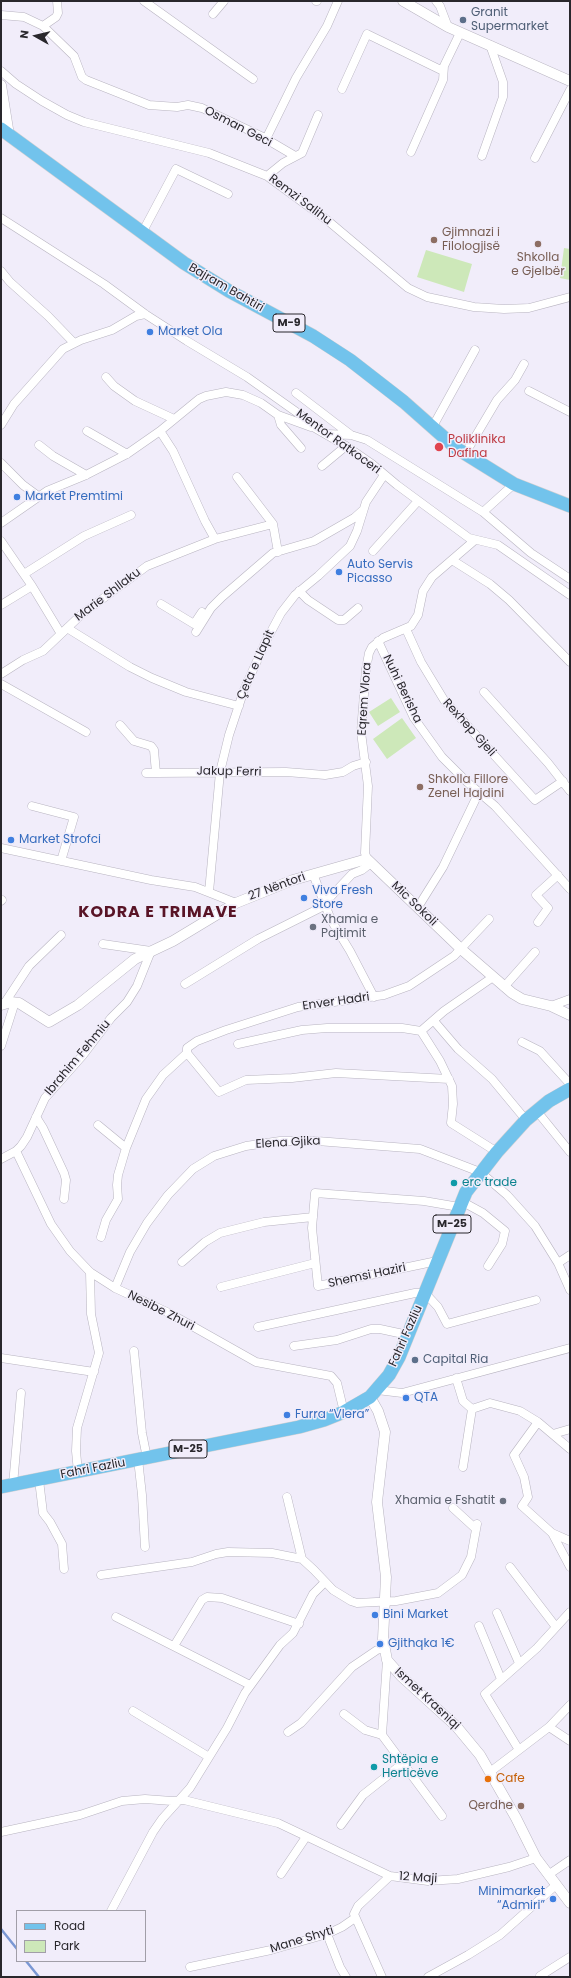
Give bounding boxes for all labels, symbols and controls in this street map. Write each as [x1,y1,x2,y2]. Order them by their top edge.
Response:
place label: Granit Supermarket [471,6,549,34]
marker: Granit Supermarket [458,15,468,25]
north arrow [16,16,56,56]
text: N [16,29,33,40]
street label: Osman Geci [202,104,274,150]
street label: Remzi Salihu [266,172,334,228]
place label: Gjimnazi i Filologjisë [442,226,500,254]
marker: Gjimnazi i Filologjisë [429,235,439,245]
marker: Shkolla e Gjelbër [533,239,543,249]
place label: Shkolla e Gjelbër [511,251,565,279]
street label: Bajram Bahtiri [186,261,266,315]
road number: M-9 [273,314,305,332]
place label: Market Ola [158,325,223,339]
marker: Market Ola [145,327,155,337]
street label: Mentor Ratkoceri [293,407,383,477]
place label: Poliklinika Dafina [448,433,506,461]
marker: Poliklinika Dafina [433,441,445,453]
place label: Market Premtimi [25,490,123,504]
marker: Market Premtimi [12,492,22,502]
place label: Auto Servis Picasso [347,558,413,586]
street label: Marie Shllaku [72,565,144,625]
marker: Auto Servis Picasso [334,567,344,577]
street label: Çeta e Llapit [234,628,278,702]
street label: Nuhi Berisha [379,652,425,726]
street label: Eqrem Vlora [355,662,375,736]
street label: Rexhep Gjeli [439,696,499,760]
street label: Jakup Ferri [196,764,262,780]
place label: Shkolla Fillore Zenel Hajdini [428,773,508,801]
marker: Shkolla Fillore Zenel Hajdini [415,782,425,792]
place label: Market Strofci [19,833,101,847]
marker: Market Strofci [6,835,16,845]
street label: 27 Nëntori [246,870,308,904]
street label: Mic Sokoli [388,879,440,929]
place label: Viva Fresh Store [312,884,373,912]
marker: Viva Fresh Store [299,893,309,903]
district label: KODRA E TRIMAVE [78,903,238,923]
place label: Xhamia e Pajtimit [321,913,378,941]
marker: Xhamia e Pajtimit [308,922,318,932]
street label: Enver Hadri [302,990,370,1014]
street label: Ibrahim Fehmiu [42,1017,114,1099]
street label: Elena Gjika [255,1134,321,1152]
place label: erc trade [462,1176,517,1190]
marker: erc trade [449,1178,459,1188]
road number: M-25 [433,1215,471,1233]
street label: Shemsi Haziri [327,1261,407,1291]
street label: Nesibe Zhuri [125,1288,197,1334]
street label: Fahri Fazliu [386,1303,426,1369]
place label: Capital Ria [423,1353,488,1367]
marker: Capital Ria [410,1355,420,1365]
place label: QTA [414,1391,438,1405]
marker: QTA [401,1393,411,1403]
place label: Furra “Vlera” [295,1408,369,1422]
marker: Furra “Vlera” [282,1410,292,1420]
road number: M-25 [169,1440,207,1458]
street label: Fahri Fazliu [59,1456,127,1482]
place label: Xhamia e Fshatit [395,1494,495,1508]
marker: Xhamia e Fshatit [498,1496,508,1506]
place label: Bini Market [383,1608,448,1622]
marker: Bini Market [370,1610,380,1620]
place label: Gjithqka 1€ [388,1637,454,1651]
marker: Gjithqka 1€ [375,1639,385,1649]
street label: Ismet Krasniqi [391,1665,463,1733]
place label: Shtëpia e Herticëve [382,1753,438,1781]
marker: Shtëpia e Herticëve [369,1762,379,1772]
place label: Cafe [496,1772,525,1786]
marker: Cafe [483,1774,493,1784]
place label: Qerdhe [468,1799,513,1813]
marker: Qerdhe [516,1801,526,1811]
street label: 12 Maji [398,1869,438,1887]
place label: Minimarket “Admiri” [478,1885,545,1913]
marker: Minimarket “Admiri” [548,1894,558,1904]
legend [16,1910,146,1962]
text: Road [54,1917,85,1934]
street label: Mane Shyti [269,1924,335,1956]
text: Park [54,1937,80,1954]

